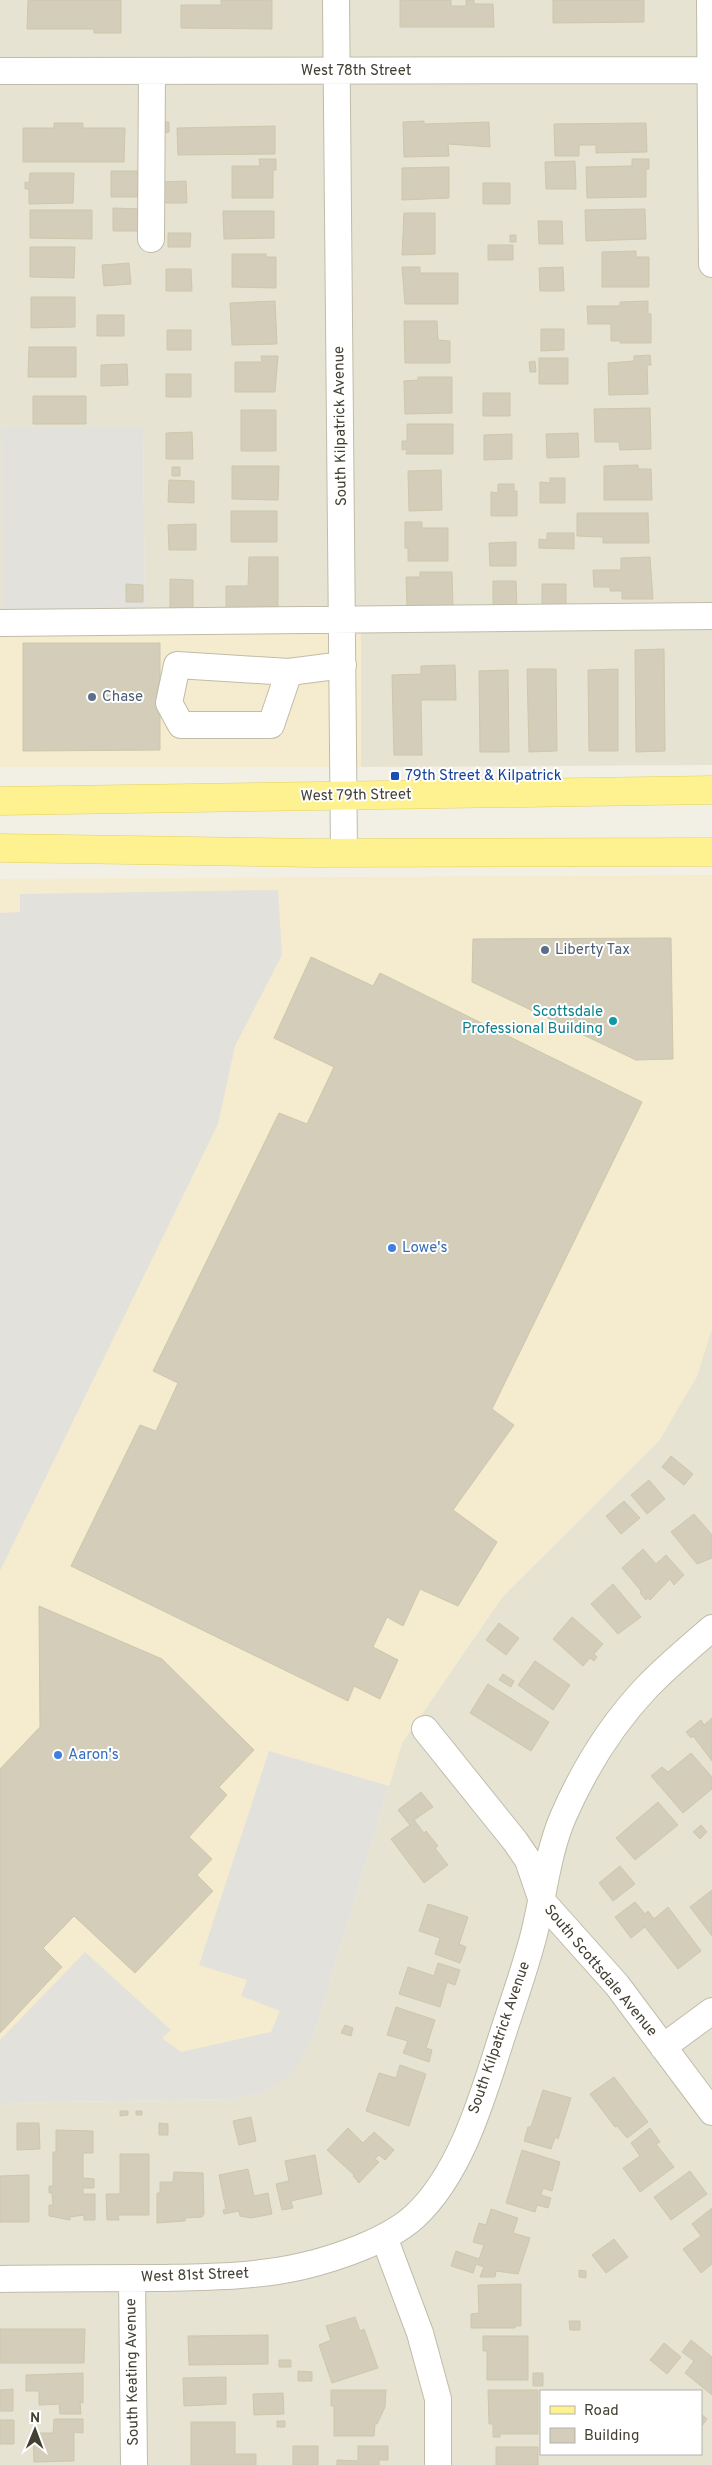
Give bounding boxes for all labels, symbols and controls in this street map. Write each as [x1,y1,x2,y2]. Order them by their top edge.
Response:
street label: West 78th Street [301,62,411,81]
street label: South Kilpatrick Avenue [330,346,352,506]
place label: Chase [102,688,143,707]
marker: Chase [86,691,98,703]
place label: 79th Street & Kilpatrick [405,767,562,786]
marker: 79th Street & Kilpatrick [389,770,401,782]
street label: West 79th Street [300,786,412,806]
place label: Liberty Tax [555,941,630,960]
marker: Liberty Tax [539,944,551,956]
place label: Scottsdale Professional Building [462,1003,603,1039]
marker: Scottsdale Professional Building [607,1015,619,1027]
place label: Lowe's [402,1239,448,1258]
marker: Lowe's [386,1242,398,1254]
place label: Aaron's [68,1746,119,1765]
marker: Aaron's [52,1749,64,1761]
street label: South Scottsdale Avenue [539,1901,661,2041]
street label: South Kilpatrick Avenue [465,1959,535,2117]
street label: West 81st Street [141,2265,249,2287]
street label: South Keating Avenue [122,2298,144,2446]
legend [540,2390,702,2455]
text: Road [584,2402,619,2421]
north arrow [10,2405,60,2455]
text: N [30,2410,40,2427]
text: Building [584,2427,639,2446]

